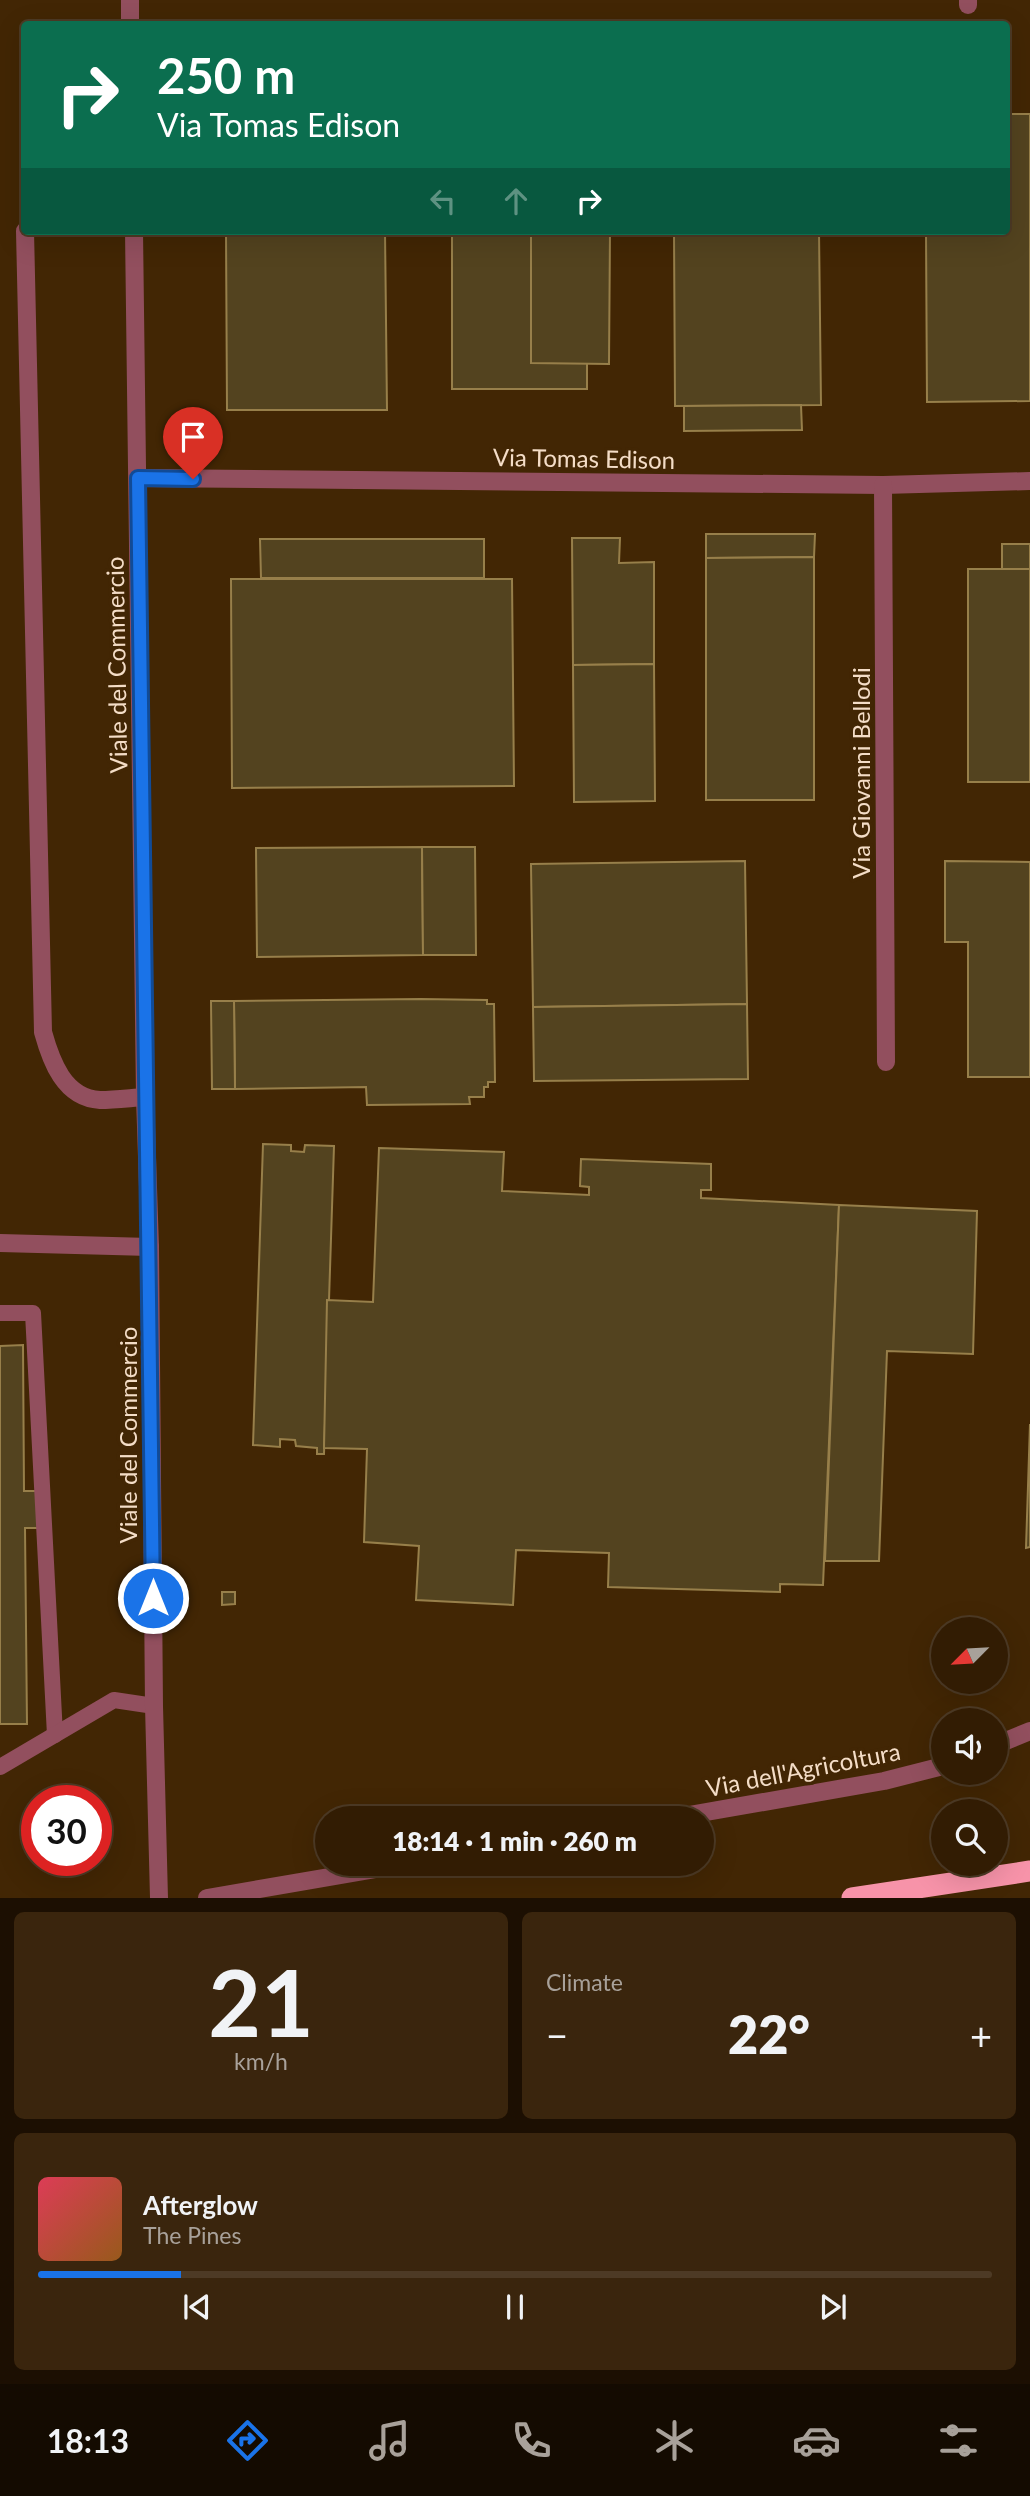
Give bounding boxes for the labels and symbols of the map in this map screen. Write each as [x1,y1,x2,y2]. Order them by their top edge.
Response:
pin [163,407,223,479]
street label: Via Tomas Edison [493,442,675,474]
street label: Viale del Commercio [100,556,132,774]
street label: Via Giovanni Bellodi [846,667,875,879]
street label: Viale del Commercio [113,1327,142,1543]
position arrow [116,1561,190,1635]
north arrow [931,1617,1008,1694]
street label: Via dell'Agricoltura [703,1736,903,1802]
speed limit sign: 30 [21,1785,112,1876]

